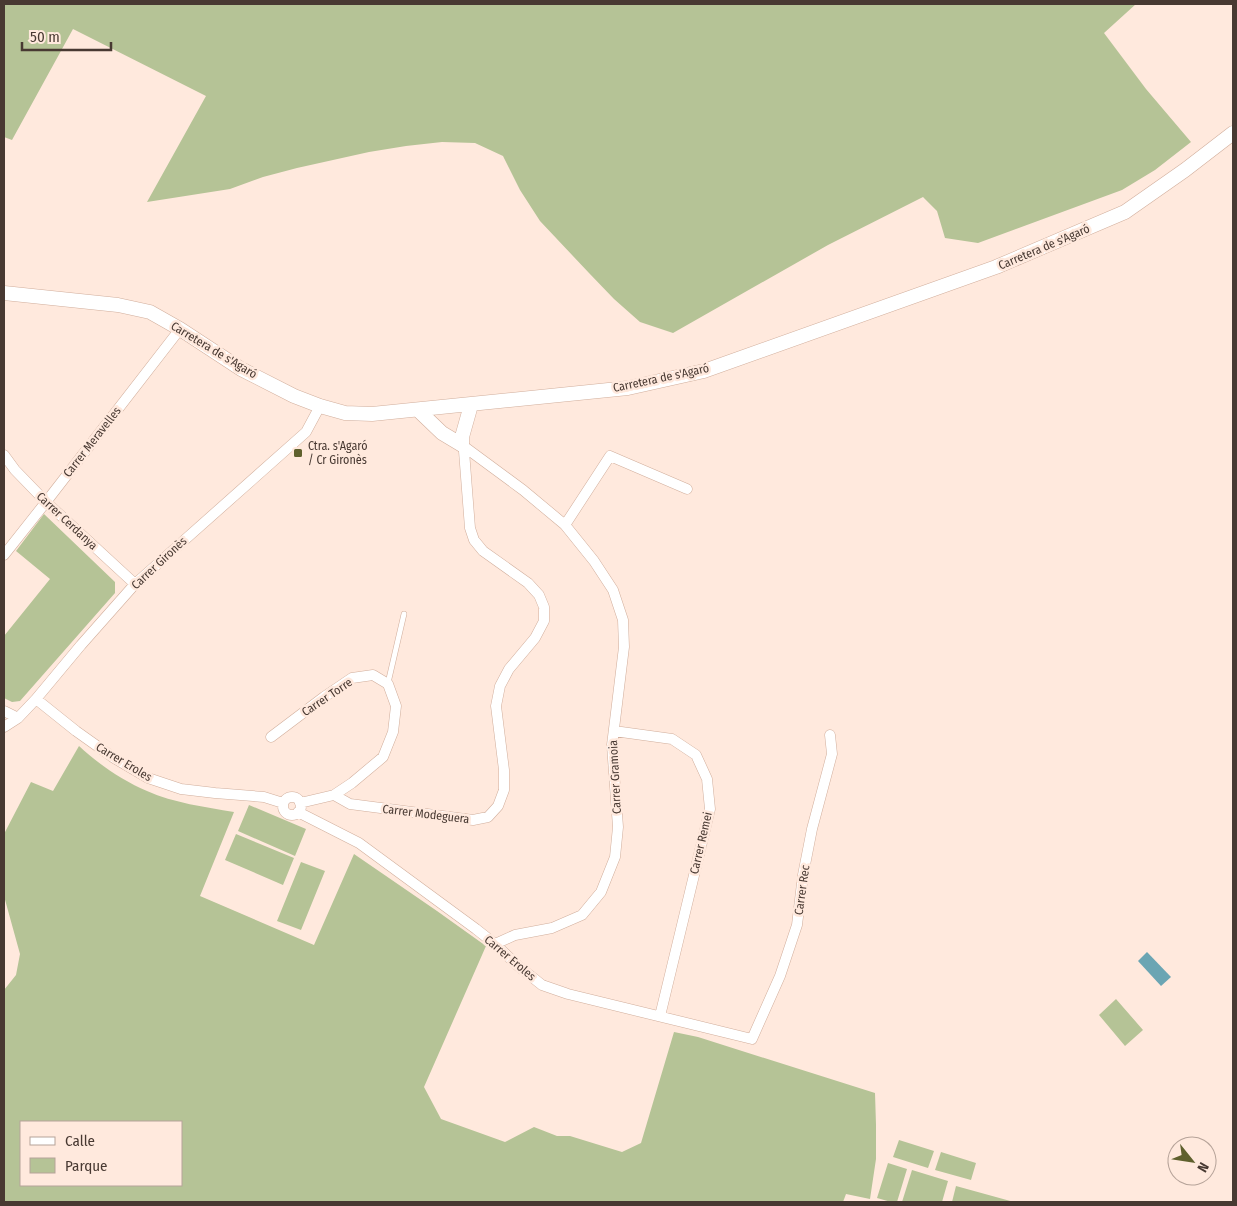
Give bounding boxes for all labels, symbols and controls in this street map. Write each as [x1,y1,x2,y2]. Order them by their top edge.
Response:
scale bar [22,20,111,52]
text: 50 m [30,28,60,46]
street label: Carretera de s'Agaró [996,221,1092,273]
street label: Carretera de s'Agaró [168,319,260,381]
street label: Carretera de s'Agaró [612,361,710,395]
street label: Carrer Meravelles [60,404,124,480]
place label: Ctra. s'Agaró / Cr Gironès [308,439,368,467]
marker: Ctra. s'Agaró / Cr Gironès [292,447,304,459]
street label: Carrer Cerdanya [34,489,100,553]
street label: Carrer Gironès [129,534,189,592]
street label: Carrer Torre [299,675,355,719]
street label: Carrer Eroles [94,740,154,784]
street label: Carrer Gramoia [606,740,624,814]
street label: Carrer Modeguera [382,802,470,826]
street label: Carrer Remei [687,811,715,875]
street label: Carrer Rec [792,864,812,916]
street label: Carrer Eroles [481,932,539,984]
legend [20,1121,182,1186]
text: Calle [65,1132,95,1150]
north arrow [1167,1136,1217,1186]
text: Parque [65,1157,108,1175]
text: N [1193,1159,1212,1175]

